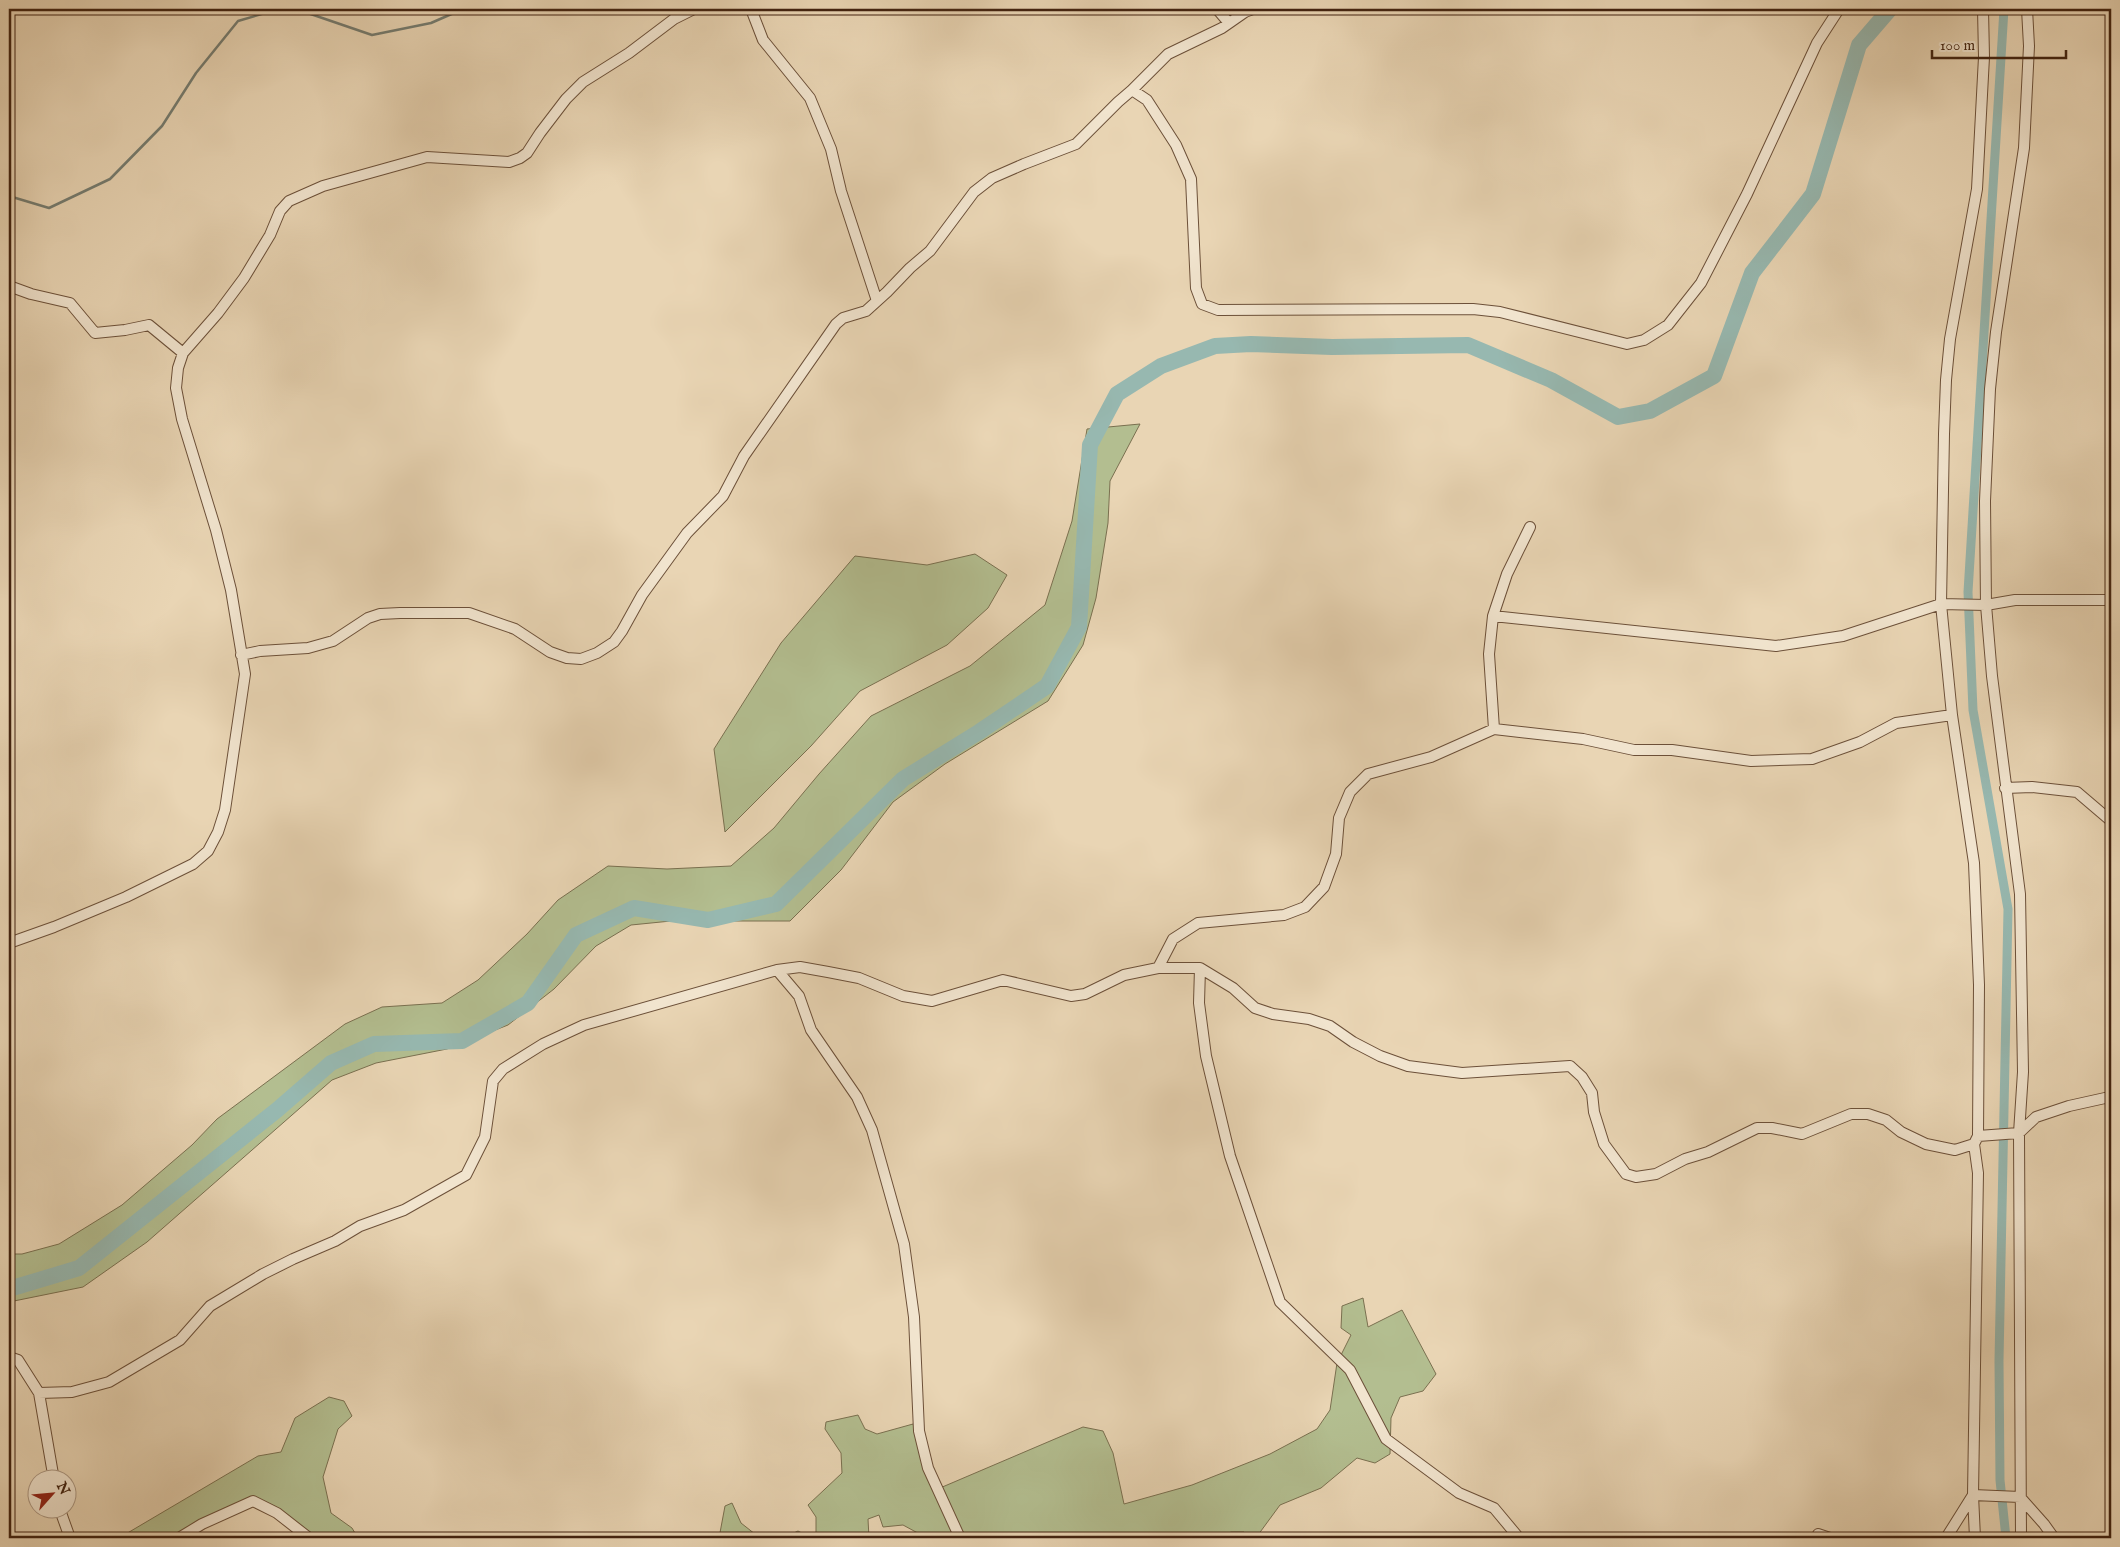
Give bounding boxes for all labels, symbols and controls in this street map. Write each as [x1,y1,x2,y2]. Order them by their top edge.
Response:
scale bar [1932,28,2066,60]
text: 100 m [1940,36,1976,55]
north arrow [28,1470,78,1520]
text: N [51,1478,73,1498]

